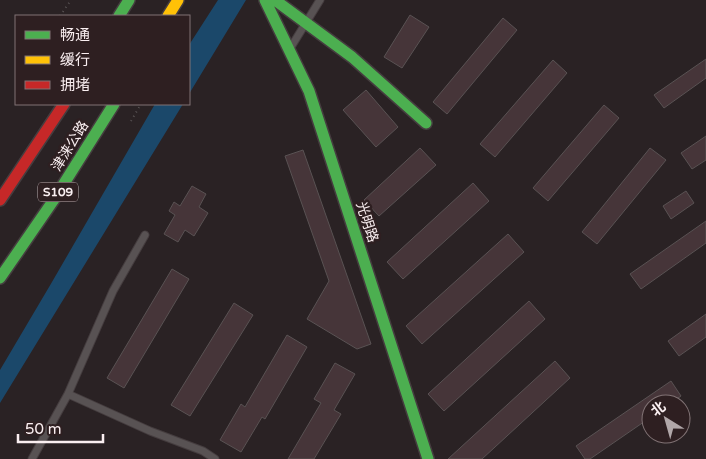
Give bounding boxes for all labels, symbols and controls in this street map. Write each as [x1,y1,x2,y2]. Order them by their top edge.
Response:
legend [15,15,190,105]
text: 畅通 [60,26,90,44]
text: 缓行 [60,51,90,69]
text: 拥堵 [60,76,90,94]
street label: 津涞公路 [48,118,92,174]
road number: S109 [38,182,78,202]
street label: 光明路 [352,199,382,245]
north arrow [641,394,691,444]
text: 北 [648,398,669,420]
scale bar [18,412,102,444]
text: 50 m [25,420,62,438]

